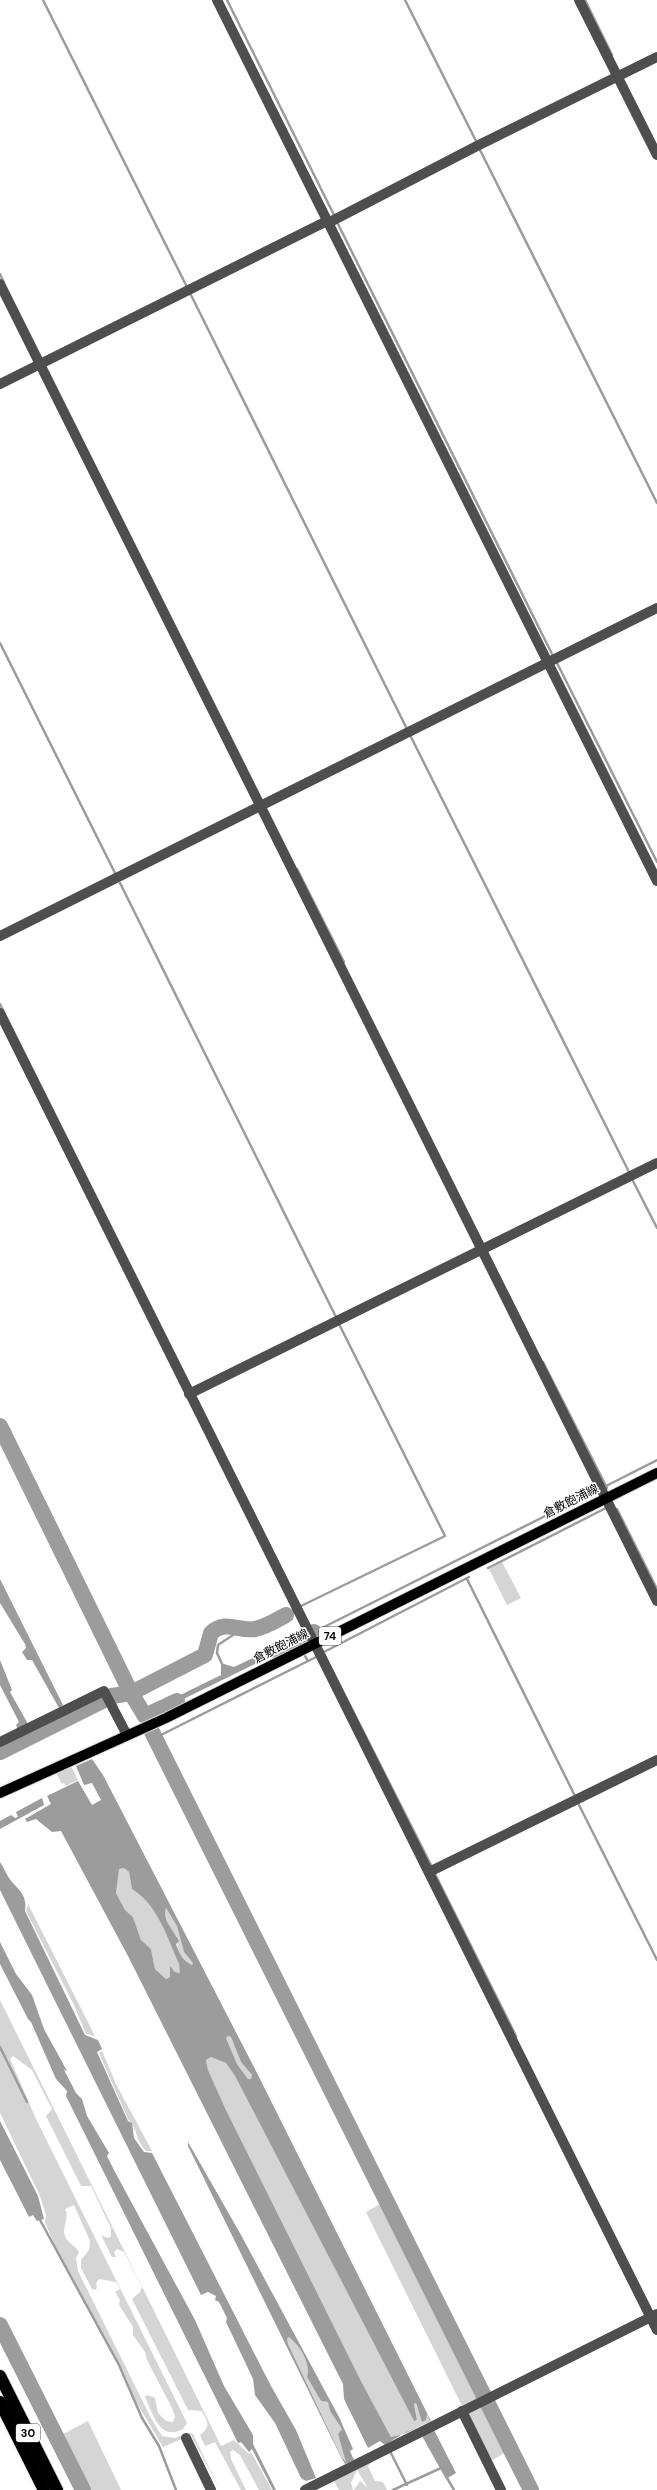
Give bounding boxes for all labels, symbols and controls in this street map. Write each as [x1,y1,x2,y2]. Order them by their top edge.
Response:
street label: 倉敷飽浦線 [541,1480,601,1522]
street label: 倉敷飽浦線 [251,1625,311,1667]
road number: 74 [319,1627,341,1645]
road number: 30 [16,2424,40,2442]

